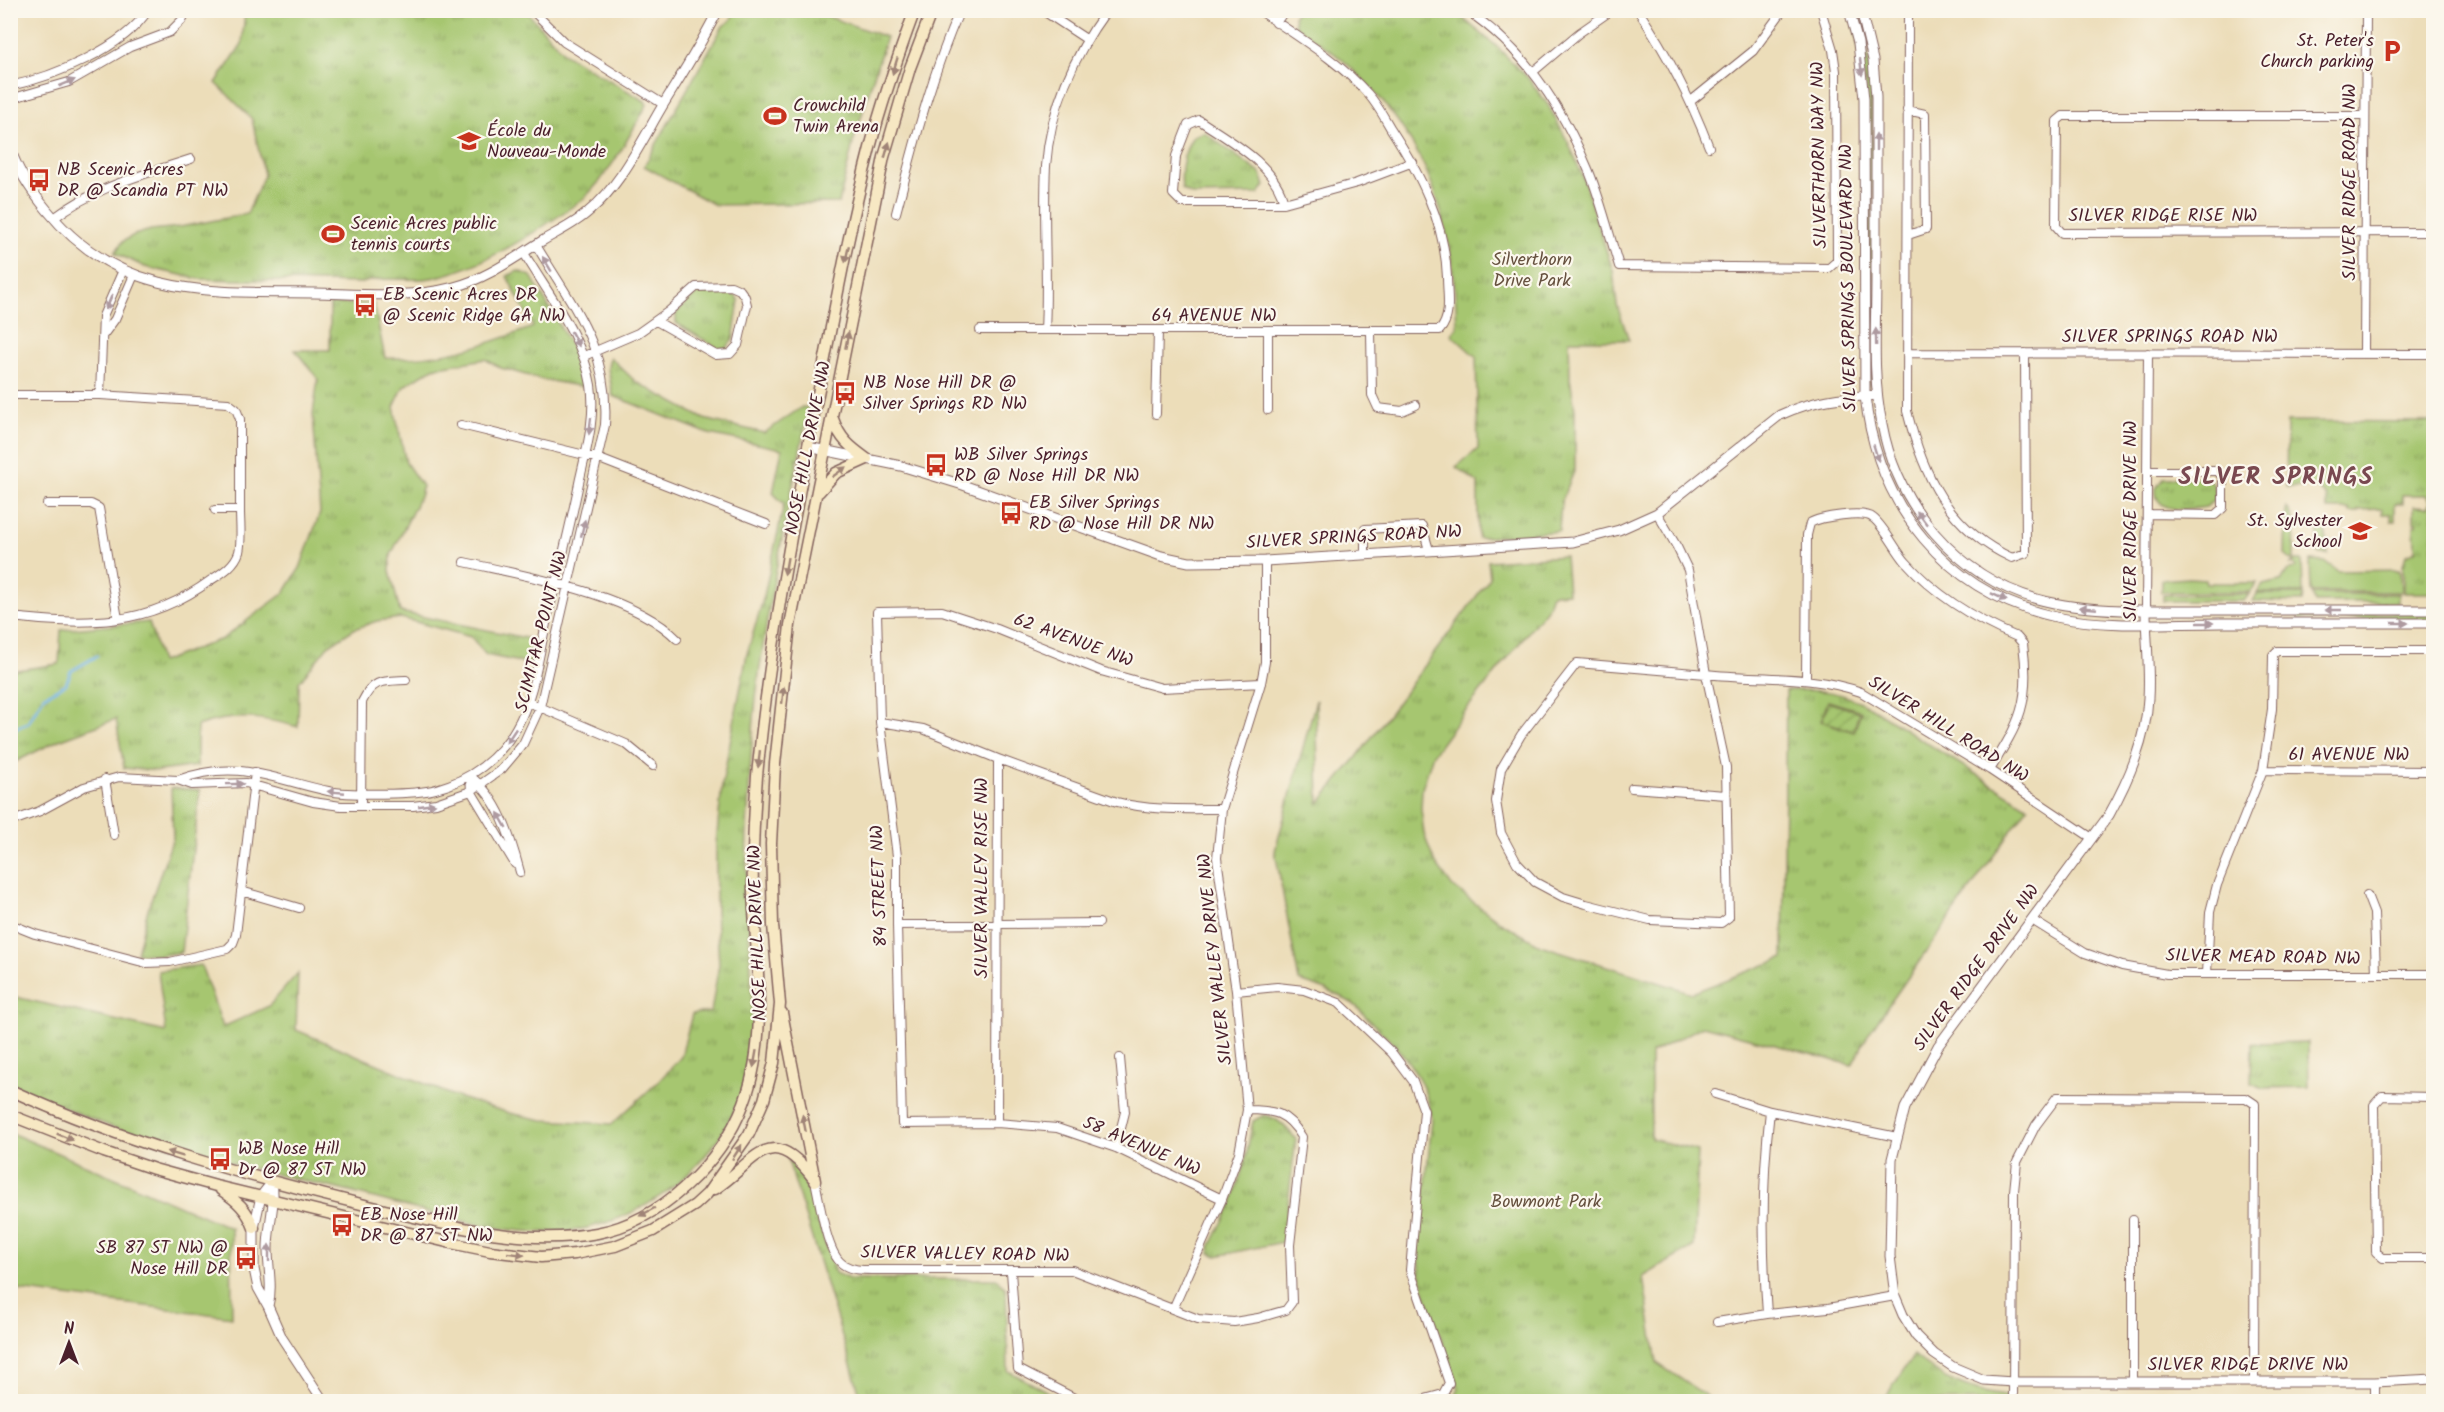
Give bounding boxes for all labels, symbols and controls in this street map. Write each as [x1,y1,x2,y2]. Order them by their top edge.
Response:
place label: St. Peter's Church parking [2260,27,2374,77]
parking icon: St. Peter's Church parking [2379,38,2405,64]
one-way arrow [890,57,899,75]
one-way arrow [1856,58,1866,77]
street label: SILVERTHORN WAY NW [1804,61,1836,249]
one-way arrow [58,78,76,88]
street label: SILVER RIDGE ROAD NW [2336,84,2365,280]
place label: Crowchild Twin Arena [793,92,879,142]
sports icon: Crowchild Twin Arena [762,103,788,129]
place label: École du Nouveau-Monde [487,117,606,167]
school or university icon: École du Nouveau-Monde [456,128,482,154]
one-way arrow [1871,132,1881,151]
one-way arrow [882,140,892,159]
street label: SILVER SPRINGS BOULEVARD NW [1832,144,1866,412]
place label: NB Scenic Acres DR @ Scandia PT NW [57,156,228,206]
bus stop icon: NB Scenic Acres DR @ Scandia PT NW [26,167,52,193]
street label: SILVER RIDGE RISE NW [2069,202,2257,231]
place label: Scenic Acres public tennis courts [351,210,497,260]
sports icon: Scenic Acres public tennis courts [320,221,346,247]
one-way arrow [842,245,851,264]
park label: Silverthorn Drive Park [1492,246,1572,296]
one-way arrow [542,255,552,272]
place label: EB Scenic Acres DR @ Scenic Ridge GA NW [383,281,565,331]
bus stop icon: EB Scenic Acres DR @ Scenic Ridge GA NW [352,292,378,318]
one-way arrow [104,293,114,311]
street label: 64 AVENUE NW [1151,302,1277,331]
street label: SILVER SPRINGS ROAD NW [2062,323,2278,352]
one-way arrow [1872,327,1881,346]
one-way arrow [570,331,580,348]
one-way arrow [843,331,852,350]
street label: NOSE HILL DRIVE NW [778,359,840,537]
place label: NB Nose Hill DR @ Silver Springs RD NW [863,369,1027,419]
bus stop icon: NB Nose Hill DR @ Silver Springs RD NW [832,380,858,406]
one-way arrow [586,416,595,435]
street label: SILVER RIDGE DRIVE NW [2117,421,2146,621]
place label: WB Silver Springs RD @ Nose Hill DR NW [954,441,1139,491]
one-way arrow [1872,444,1881,462]
bus stop icon: WB Silver Springs RD @ Nose Hill DR NW [923,452,949,478]
district label: SILVER SPRINGS [2178,458,2374,497]
one-way arrow [831,466,847,478]
place label: EB Silver Springs RD @ Nose Hill DR NW [1029,489,1214,539]
bus stop icon: EB Silver Springs RD @ Nose Hill DR NW [998,500,1024,526]
place label: St. Sylvester School [2247,507,2343,557]
one-way arrow [1916,510,1929,526]
street label: SILVER SPRINGS ROAD NW [1246,518,1462,558]
school or university icon: St. Sylvester School [2347,518,2373,544]
one-way arrow [578,519,588,538]
street label: SCIMITAR POINT NW [508,548,576,716]
one-way arrow [781,557,790,576]
one-way arrow [1991,592,2008,601]
one-way arrow [2078,603,2097,613]
one-way arrow [2324,605,2343,615]
street label: 62 AVENUE NW [1009,606,1137,676]
one-way arrow [2195,618,2214,628]
one-way arrow [2390,618,2409,628]
street label: SILVER HILL ROAD NW [1862,669,2034,791]
one-way arrow [778,685,787,704]
one-way arrow [506,727,517,744]
street label: 61 AVENUE NW [2289,741,2409,770]
one-way arrow [754,750,764,769]
street label: SILVER VALLEY RISE NW [968,778,997,978]
one-way arrow [226,779,245,788]
one-way arrow [327,787,346,797]
one-way arrow [417,800,436,809]
one-way arrow [497,812,508,828]
street label: 84 STREET NW [863,825,897,947]
street label: NOSE HILL DRIVE NW [740,844,776,1022]
street label: SILVER VALLEY DRIVE NW [1190,852,1242,1066]
street label: SILVER RIDGE DRIVE NW [1906,878,2048,1058]
street label: SILVER MEAD ROAD NW [2165,942,2361,974]
one-way arrow [750,1049,759,1068]
street label: 58 AVENUE NW [1077,1109,1205,1185]
one-way arrow [799,1114,808,1133]
one-way arrow [56,1132,74,1142]
place label: WB Nose Hill Dr @ 87 ST NW [238,1135,366,1185]
one-way arrow [731,1145,743,1161]
bus stop icon: WB Nose Hill Dr @ 87 ST NW [207,1146,233,1172]
one-way arrow [166,1149,184,1159]
park label: Bowmont Park [1491,1188,1602,1217]
place label: EB Nose Hill DR @ 87 ST NW [360,1201,493,1251]
one-way arrow [638,1207,656,1217]
bus stop icon: EB Nose Hill DR @ 87 ST NW [329,1212,355,1238]
place label: SB 87 ST NW @ Nose Hill DR [96,1234,228,1284]
street label: SILVER VALLEY ROAD NW [860,1239,1070,1271]
one-way arrow [264,1243,273,1262]
bus stop icon: SB 87 ST NW @ Nose Hill DR [233,1245,259,1271]
one-way arrow [507,1249,526,1259]
north arrow [39,1313,99,1373]
text: N [64,1317,74,1342]
street label: SILVER RIDGE DRIVE NW [2148,1351,2348,1380]

